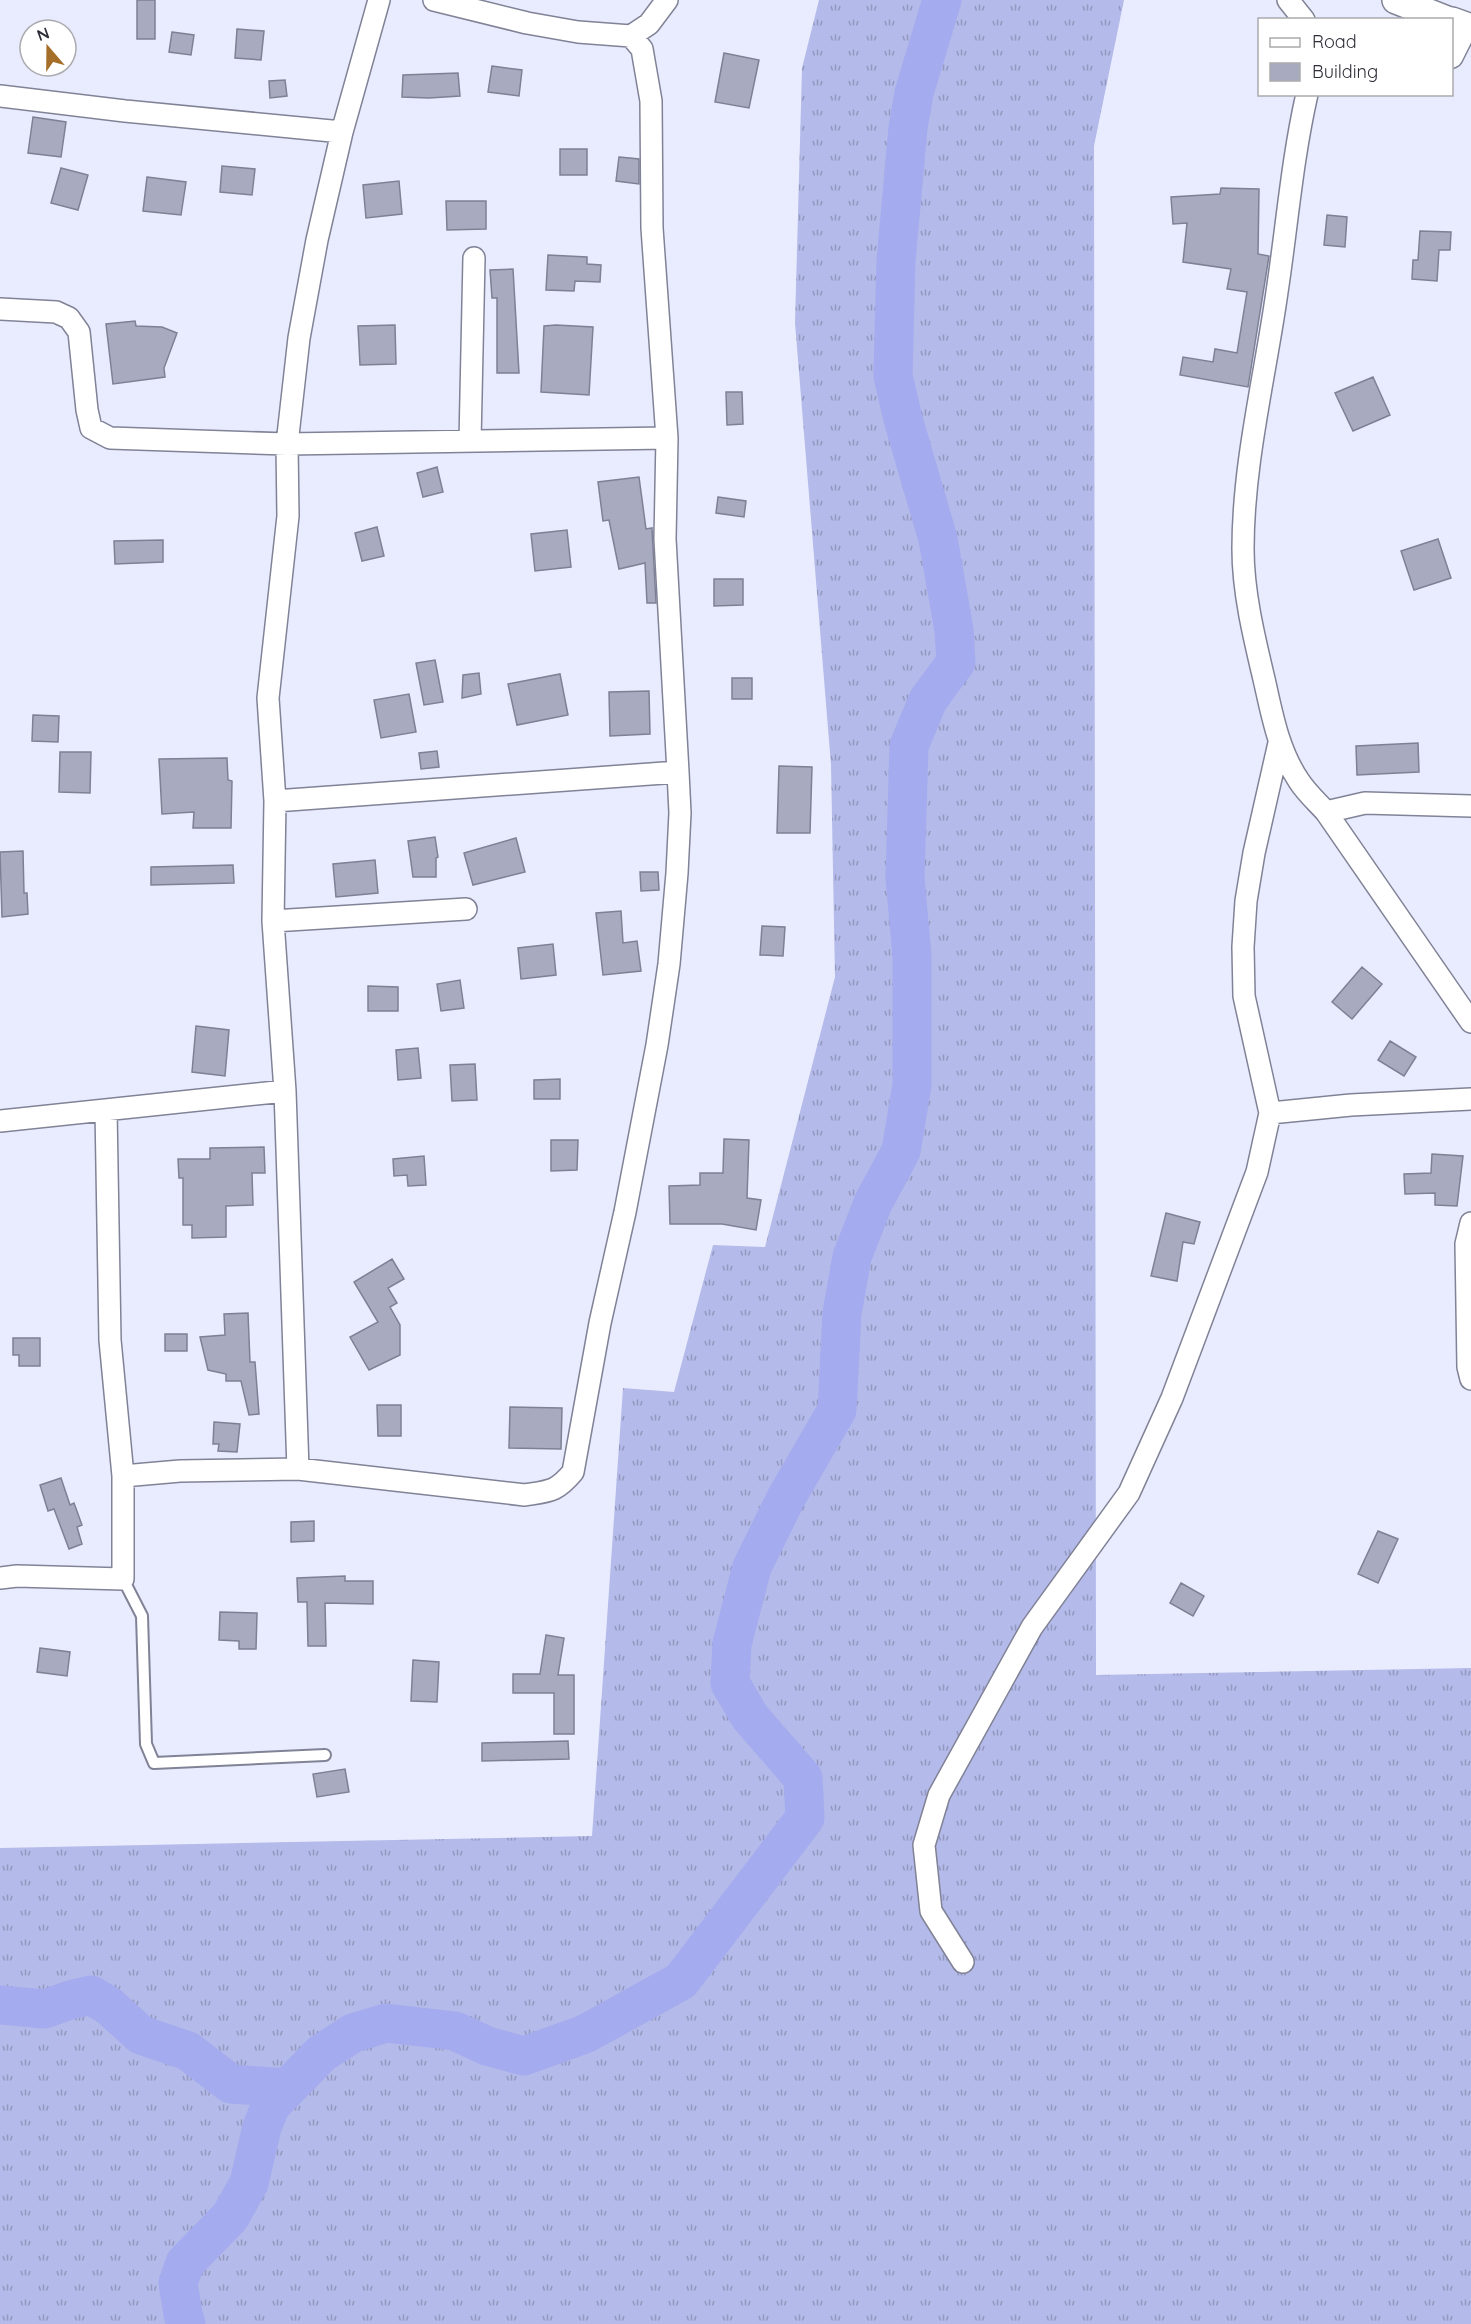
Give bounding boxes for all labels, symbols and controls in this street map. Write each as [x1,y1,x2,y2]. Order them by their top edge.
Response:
north arrow [18,18,78,78]
legend [1258,18,1453,96]
text: N [34,22,52,45]
text: Road [1312,30,1357,53]
text: Building [1312,60,1378,83]

